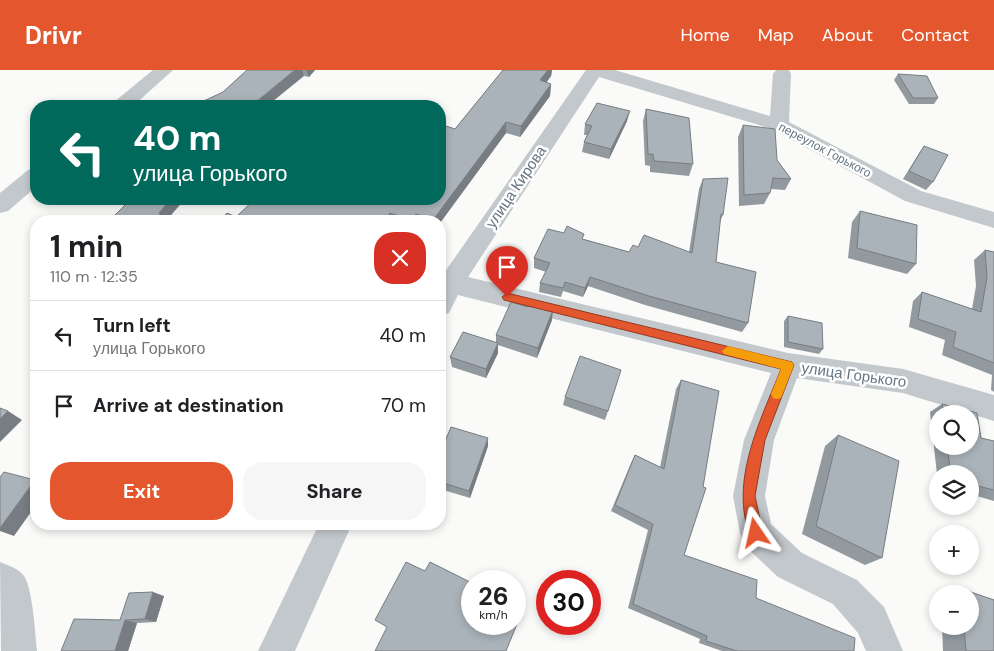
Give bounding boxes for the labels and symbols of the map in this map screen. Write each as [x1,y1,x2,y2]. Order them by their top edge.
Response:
street label: переулок Горького [776,119,874,181]
street label: улица Кирова [481,141,551,232]
pin [486,246,528,297]
street label: улица Горького [800,358,908,392]
position arrow [729,506,781,558]
speed limit sign: 30 [536,570,601,635]

